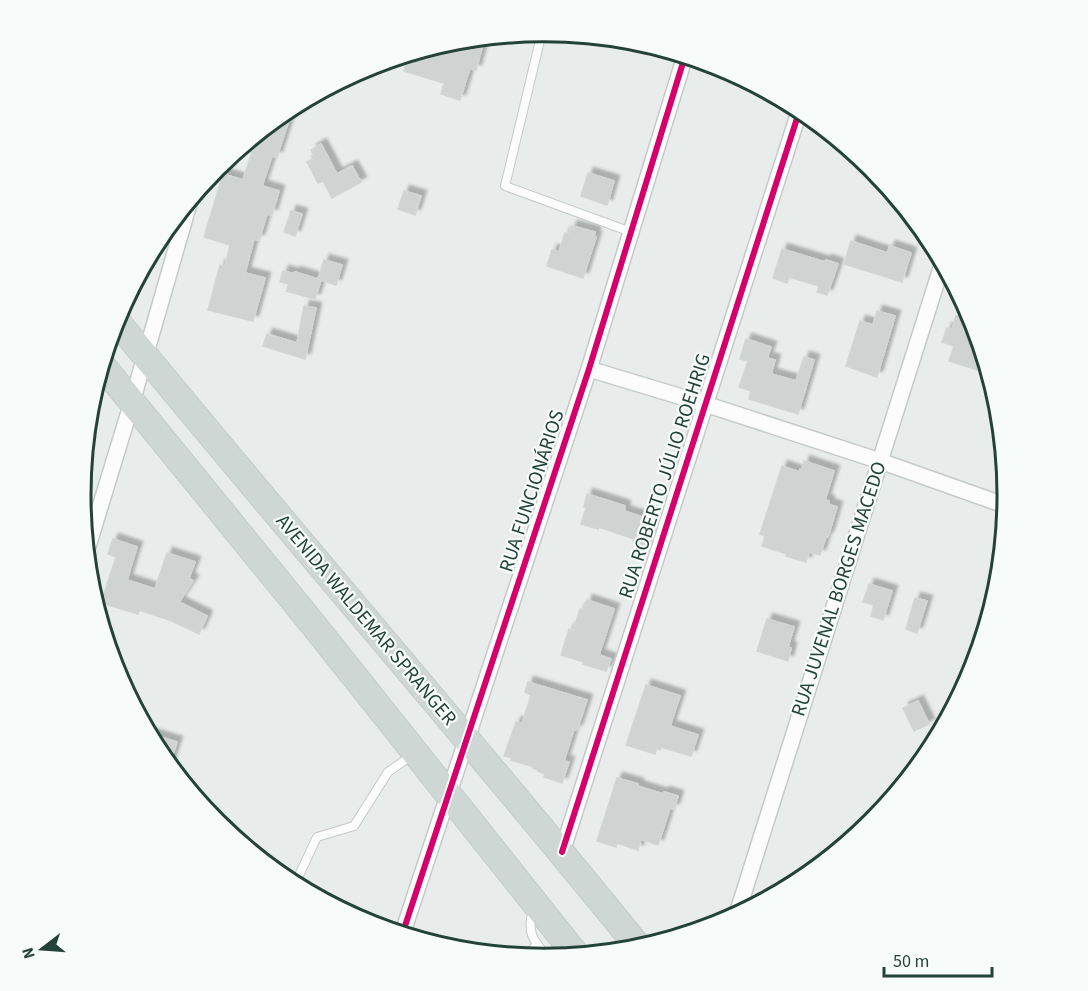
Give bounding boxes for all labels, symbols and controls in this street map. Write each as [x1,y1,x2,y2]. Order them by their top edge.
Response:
street label: RUA ROBERTO JÚLIO ROEHRIG [612,350,718,602]
street label: RUA FUNCIONÁRIOS [493,406,571,576]
street label: RUA JUVENAL BORGES MACEDO [785,458,893,720]
street label: AVENIDA WALDEMAR SPRANGER [269,508,463,732]
north arrow [12,919,72,979]
scale bar [884,940,992,978]
text: N [17,945,41,961]
text: 50 m [893,949,929,974]

